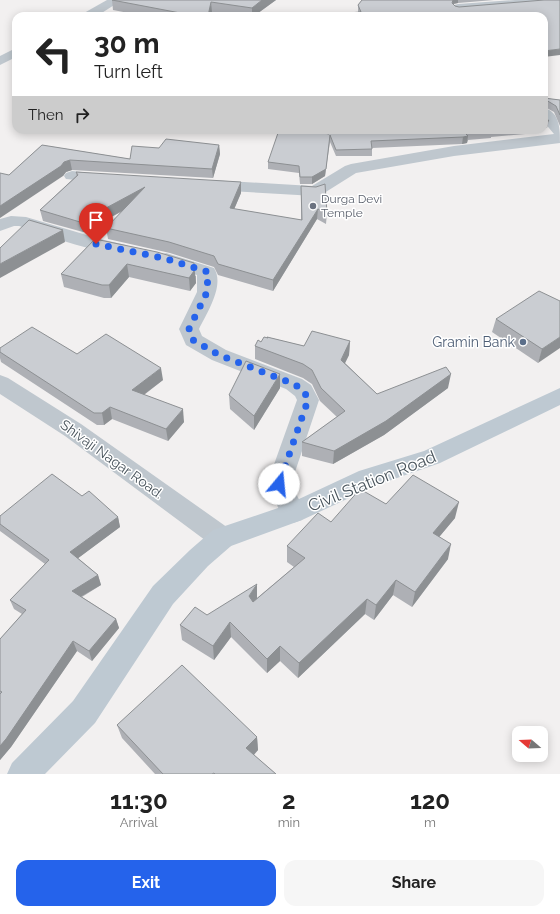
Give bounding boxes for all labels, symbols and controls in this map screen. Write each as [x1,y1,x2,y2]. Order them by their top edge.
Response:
text: 30 m [94,27,160,60]
icon: left [28,28,80,80]
text: Turn left [94,61,163,82]
icon: right [71,104,93,126]
text: Then [28,106,63,124]
place label: Durga Devi Temple [321,192,382,220]
marker: Durga Devi Temple [308,201,318,211]
pin [79,203,113,244]
icon: arrive [85,209,107,231]
place label: Gramin Bank [432,334,516,350]
marker: Gramin Bank [518,337,528,347]
street label: Shivaji Nagar Road. [57,416,167,502]
street label: Civil Station Road [305,446,439,516]
position arrow [258,463,300,505]
north arrow [512,726,548,762]
map controls [512,726,548,762]
text: 11:30 [110,786,168,815]
text: 2 [282,786,296,815]
text: 120 [410,786,450,815]
text: Arrival [120,815,158,830]
text: min [278,815,300,830]
text: m [424,815,436,830]
button: Exit [16,860,276,906]
button: Share [284,860,544,906]

